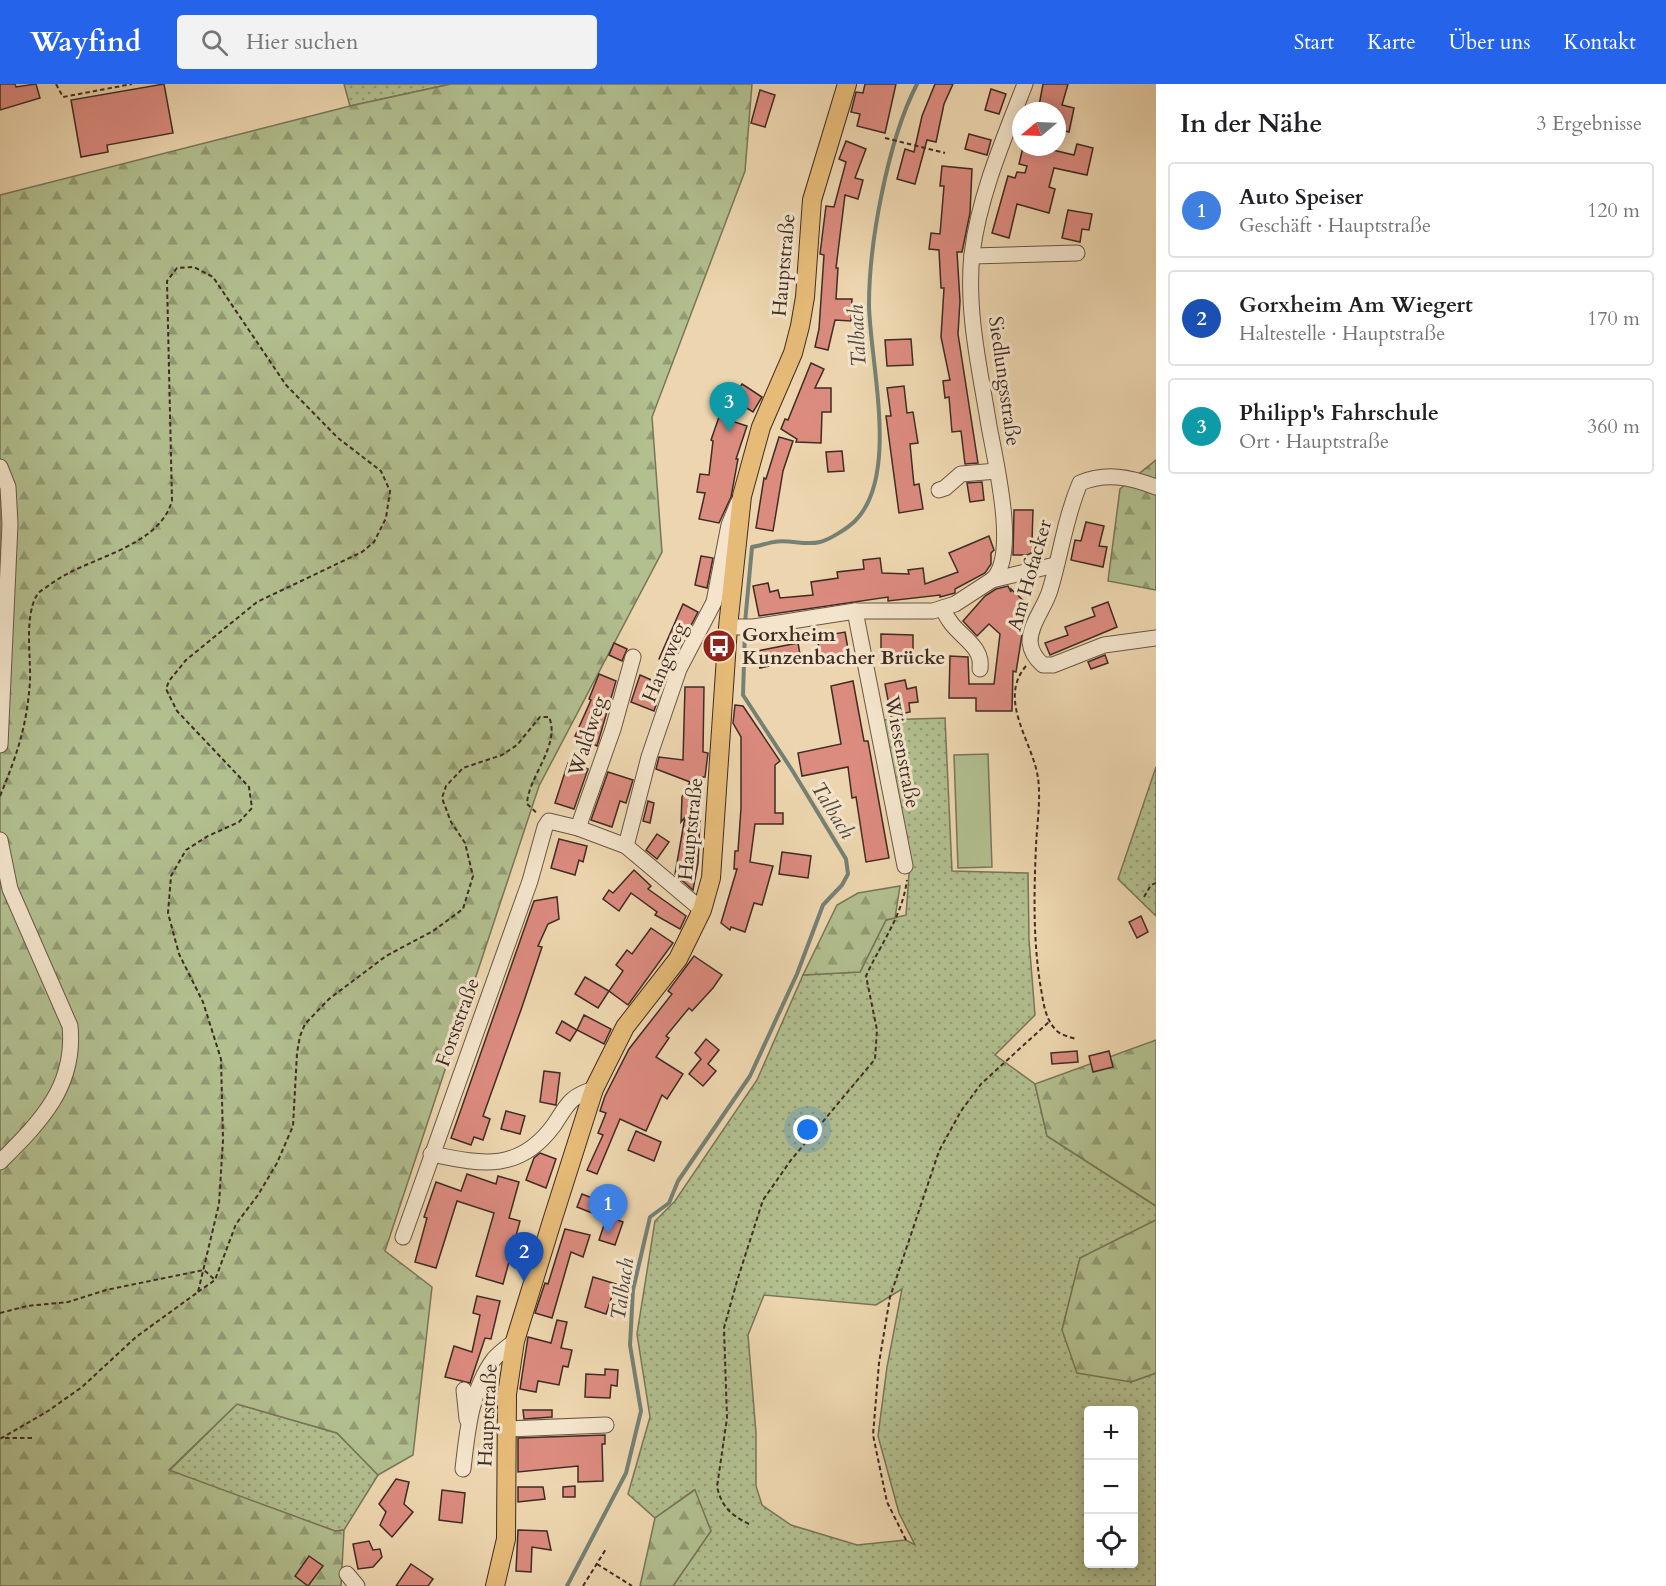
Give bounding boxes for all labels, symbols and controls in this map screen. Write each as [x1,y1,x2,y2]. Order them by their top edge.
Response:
search box [177,15,597,69]
text: Wayfind [30,23,141,61]
icon: search [198,26,231,59]
text: Hier suchen [246,27,358,57]
text: Start [1294,28,1334,57]
text: Karte [1367,28,1416,57]
text: Über uns [1449,28,1531,57]
text: Kontakt [1564,28,1636,57]
north arrow [1012,102,1066,156]
text: In der Nähe [1180,106,1322,141]
text: 3 Ergebnisse [1536,110,1642,137]
text: Auto Speiser [1239,182,1363,212]
text: 1 [1196,197,1207,224]
text: 120 m [1587,197,1640,224]
street label: Hauptstraße [766,212,801,318]
text: Geschäft · Hauptstraße [1239,212,1431,239]
text: Gorxheim Am Wiegert [1239,290,1473,320]
water label: Talbach [841,304,874,368]
text: 2 [1196,305,1207,332]
text: 170 m [1587,305,1640,332]
street label: Siedlungsstraße [982,314,1027,448]
text: Haltestelle · Hauptstraße [1239,320,1445,347]
pin: 3 [710,382,748,432]
text: Philipp's Fahrschule [1239,398,1439,428]
text: 3 [1196,413,1207,440]
text: 360 m [1587,413,1640,440]
text: Ort · Hauptstraße [1239,428,1389,455]
street label: Am Hofacker [1001,515,1058,634]
street label: Hangweg [636,617,694,706]
place label: Gorxheim Kunzenbacher Brücke [742,621,946,671]
bus stop icon: Gorxheim Kunzenbacher Brücke [701,628,737,664]
street label: Waldweg [562,692,613,781]
street label: Wiesenstraße [878,693,927,811]
street label: Hauptstraße [672,776,709,882]
water label: Talbach [804,776,861,844]
street label: Forststraße [429,974,486,1070]
your location [793,1115,822,1144]
pin: 1 [588,1184,628,1234]
pin: 2 [504,1232,544,1282]
water label: Talbach [604,1256,641,1322]
street label: Hauptstraße [471,1363,504,1467]
map controls [1084,1406,1138,1568]
button: + [1084,1406,1138,1460]
button: − [1084,1460,1138,1514]
button: locate [1084,1514,1138,1568]

